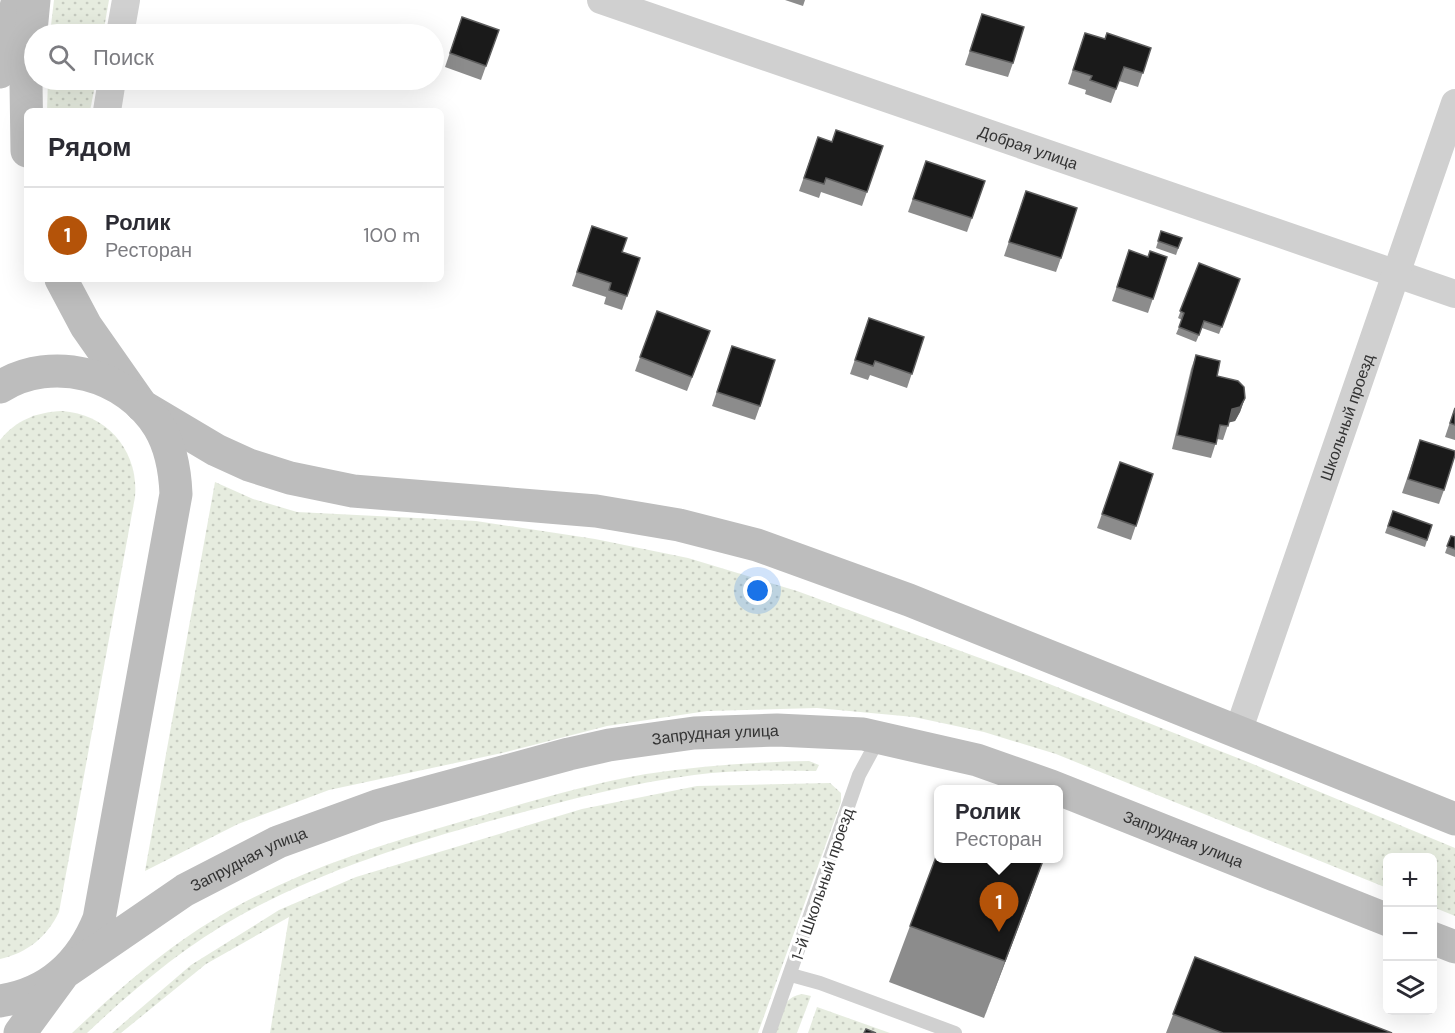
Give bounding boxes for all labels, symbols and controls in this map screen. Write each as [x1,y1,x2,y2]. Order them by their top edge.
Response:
search box [24,24,444,90]
icon: search [45,41,78,74]
text: Поиск [93,43,154,72]
street label: Добрая улица [976,121,1081,174]
text: Рядом [48,130,131,164]
text: Ролик [105,208,171,237]
text: 1 [64,222,71,248]
text: 100 m [363,222,420,248]
text: Ресторан [105,237,192,263]
street label: Школьный проезд [1315,350,1379,484]
your location [743,576,772,605]
street label: Запрудная улица [650,720,779,750]
popup [934,785,1063,863]
text: Ролик [955,797,1021,826]
street label: 1-й Школьный проезд [787,805,859,963]
street label: Запрудная улица [1120,806,1247,872]
street label: Запрудная улица [187,822,310,897]
text: Ресторан [955,826,1042,852]
map controls [1383,853,1437,1015]
button: + [1383,853,1437,907]
pin: 1 [980,882,1018,932]
button: − [1383,907,1437,961]
button: layers [1383,961,1437,1015]

